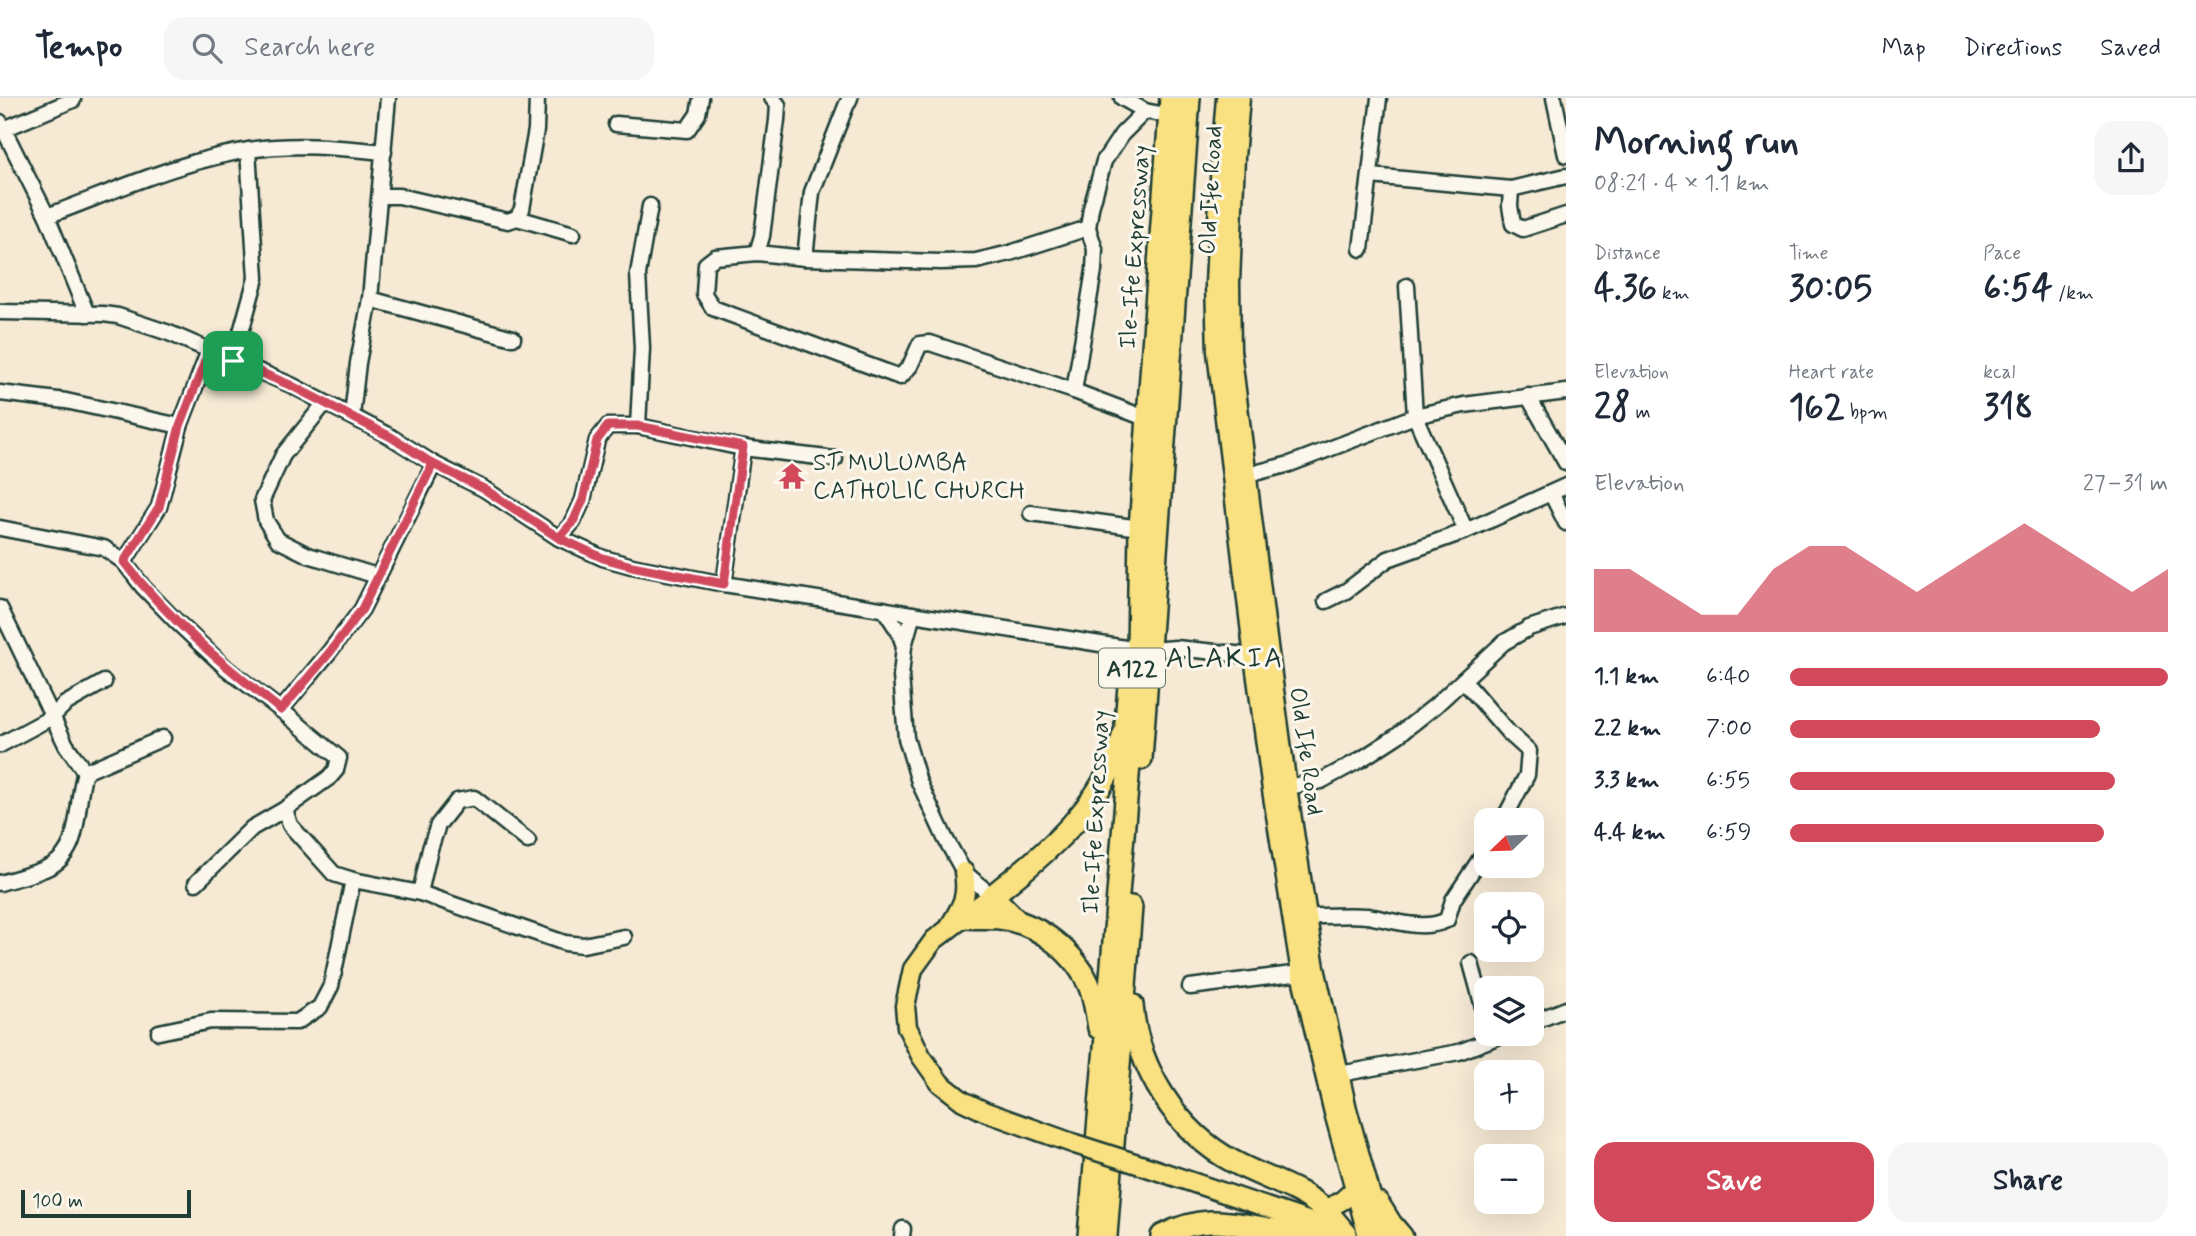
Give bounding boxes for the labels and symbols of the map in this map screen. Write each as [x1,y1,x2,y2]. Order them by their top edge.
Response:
street label: Old Ife Road [1193,125,1230,255]
street label: Ile-Ife Expressway [1113,144,1158,350]
pin [203,331,263,391]
place label: ST MULUMBA CATHOLIC CHURCH [813,448,1025,507]
temple icon: ST MULUMBA CATHOLIC CHURCH [777,461,807,491]
district label: ALAKIA [1166,641,1284,678]
road number: A122 [1099,648,1165,688]
street label: Old Ife Road [1281,685,1330,817]
street label: Ile-Ife Expressway [1076,709,1117,915]
north arrow [1474,808,1544,878]
scale bar [21,1187,191,1219]

